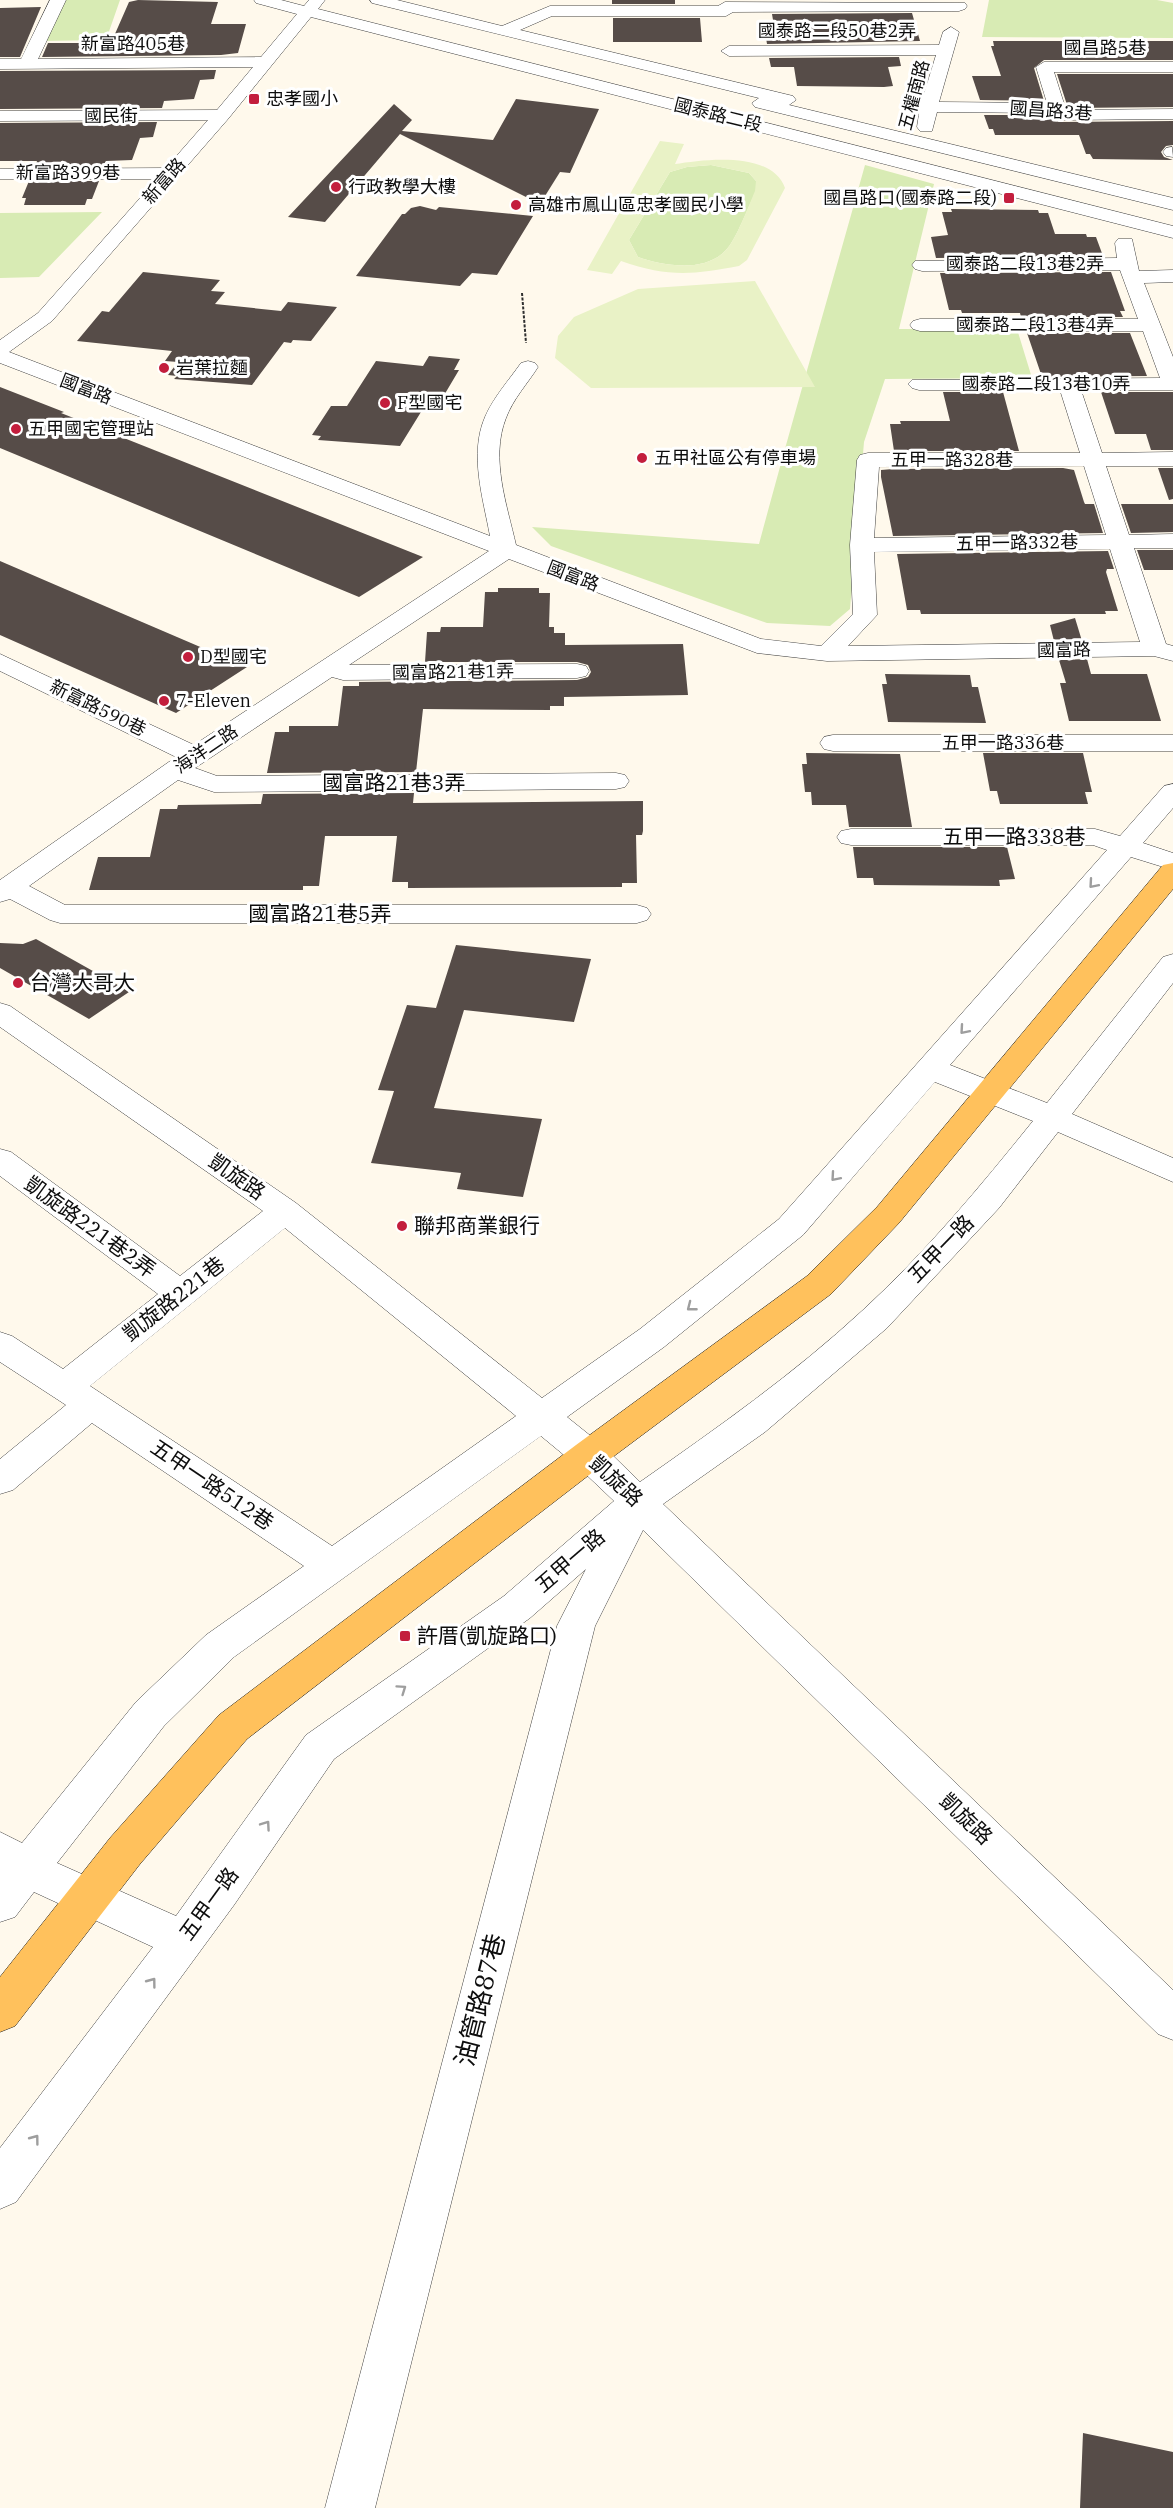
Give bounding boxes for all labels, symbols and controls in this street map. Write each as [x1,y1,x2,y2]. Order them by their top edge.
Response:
street label: 國泰路二段50巷2弄 [758,19,916,42]
street label: 新富路405巷 [81,32,185,55]
street label: 國昌路5巷 [1064,36,1146,59]
street label: 五權南路 [893,57,934,133]
place label: 忠孝國小 [266,87,338,110]
marker: 忠孝國小 [247,92,261,106]
street label: 國泰路二段 [672,92,765,137]
street label: 國昌路3巷 [1009,96,1093,125]
street label: 國民街 [84,104,138,127]
street label: 新富路 [137,153,190,209]
street label: 新富路399巷 [16,161,120,184]
place label: 行政教學大樓 [348,175,456,198]
marker: 行政教學大樓 [329,180,343,194]
place label: 國昌路口(國泰路二段) [823,186,997,209]
marker: 國昌路口(國泰路二段) [1002,191,1016,205]
place label: 高雄市鳳山區忠孝國民小學 [528,193,744,216]
marker: 高雄市鳳山區忠孝國民小學 [509,198,523,212]
street label: 國泰路二段13巷2弄 [946,252,1104,275]
street label: 國泰路二段13巷4弄 [956,313,1114,336]
place label: 岩葉拉麵 [176,356,248,379]
marker: 岩葉拉麵 [157,361,171,375]
street label: 國富路 [57,368,116,409]
street label: 國泰路二段13巷10弄 [961,372,1131,395]
place label: F型國宅 [397,391,462,414]
marker: F型國宅 [378,396,392,410]
place label: 五甲國宅管理站 [28,417,154,440]
marker: 五甲國宅管理站 [9,422,23,436]
place label: 五甲社區公有停車場 [654,446,816,469]
street label: 五甲一路328巷 [891,448,1013,471]
marker: 五甲社區公有停車場 [635,451,649,465]
street label: 五甲一路332巷 [956,530,1078,555]
street label: 國富路 [544,555,603,596]
street label: 國富路 [1037,638,1091,661]
place label: D型國宅 [200,645,267,668]
marker: D型國宅 [181,650,195,664]
street label: 國富路21巷1弄 [392,659,514,684]
street label: 新富路590巷 [46,674,150,741]
place label: 7-Eleven [176,689,251,712]
marker: 7-Eleven [157,694,171,708]
street label: 海洋二路 [169,719,242,778]
street label: 五甲一路336巷 [942,731,1064,754]
street label: 國富路21巷3弄 [323,768,465,796]
street label: 五甲一路338巷 [943,822,1085,850]
one-way arrow [1089,877,1100,887]
street label: 國富路21巷5弄 [249,899,391,927]
place label: 台灣大哥大 [30,968,135,996]
marker: 台灣大哥大 [11,976,25,990]
one-way arrow [960,1023,971,1034]
street label: 凱旋路 [204,1147,271,1206]
street label: 凱旋路221巷2弄 [19,1169,162,1283]
one-way arrow [831,1170,842,1180]
street label: 五甲一路 [901,1208,980,1288]
place label: 聯邦商業銀行 [414,1211,540,1239]
marker: 聯邦商業銀行 [395,1219,409,1233]
street label: 凱旋路221巷 [117,1250,230,1347]
one-way arrow [687,1299,698,1310]
street label: 五甲一路512巷 [146,1433,280,1536]
street label: 凱旋路 [584,1449,649,1512]
street label: 五甲一路 [528,1522,610,1598]
place label: 許厝(凱旋路口) [417,1621,557,1649]
marker: 許厝(凱旋路口) [398,1629,412,1643]
one-way arrow [396,1685,407,1696]
street label: 凱旋路 [934,1786,999,1850]
one-way arrow [259,1820,270,1831]
street label: 五甲一路 [172,1861,244,1946]
street label: 油管路87巷 [446,1930,512,2069]
one-way arrow [144,1978,155,1989]
one-way arrow [28,2134,39,2145]

